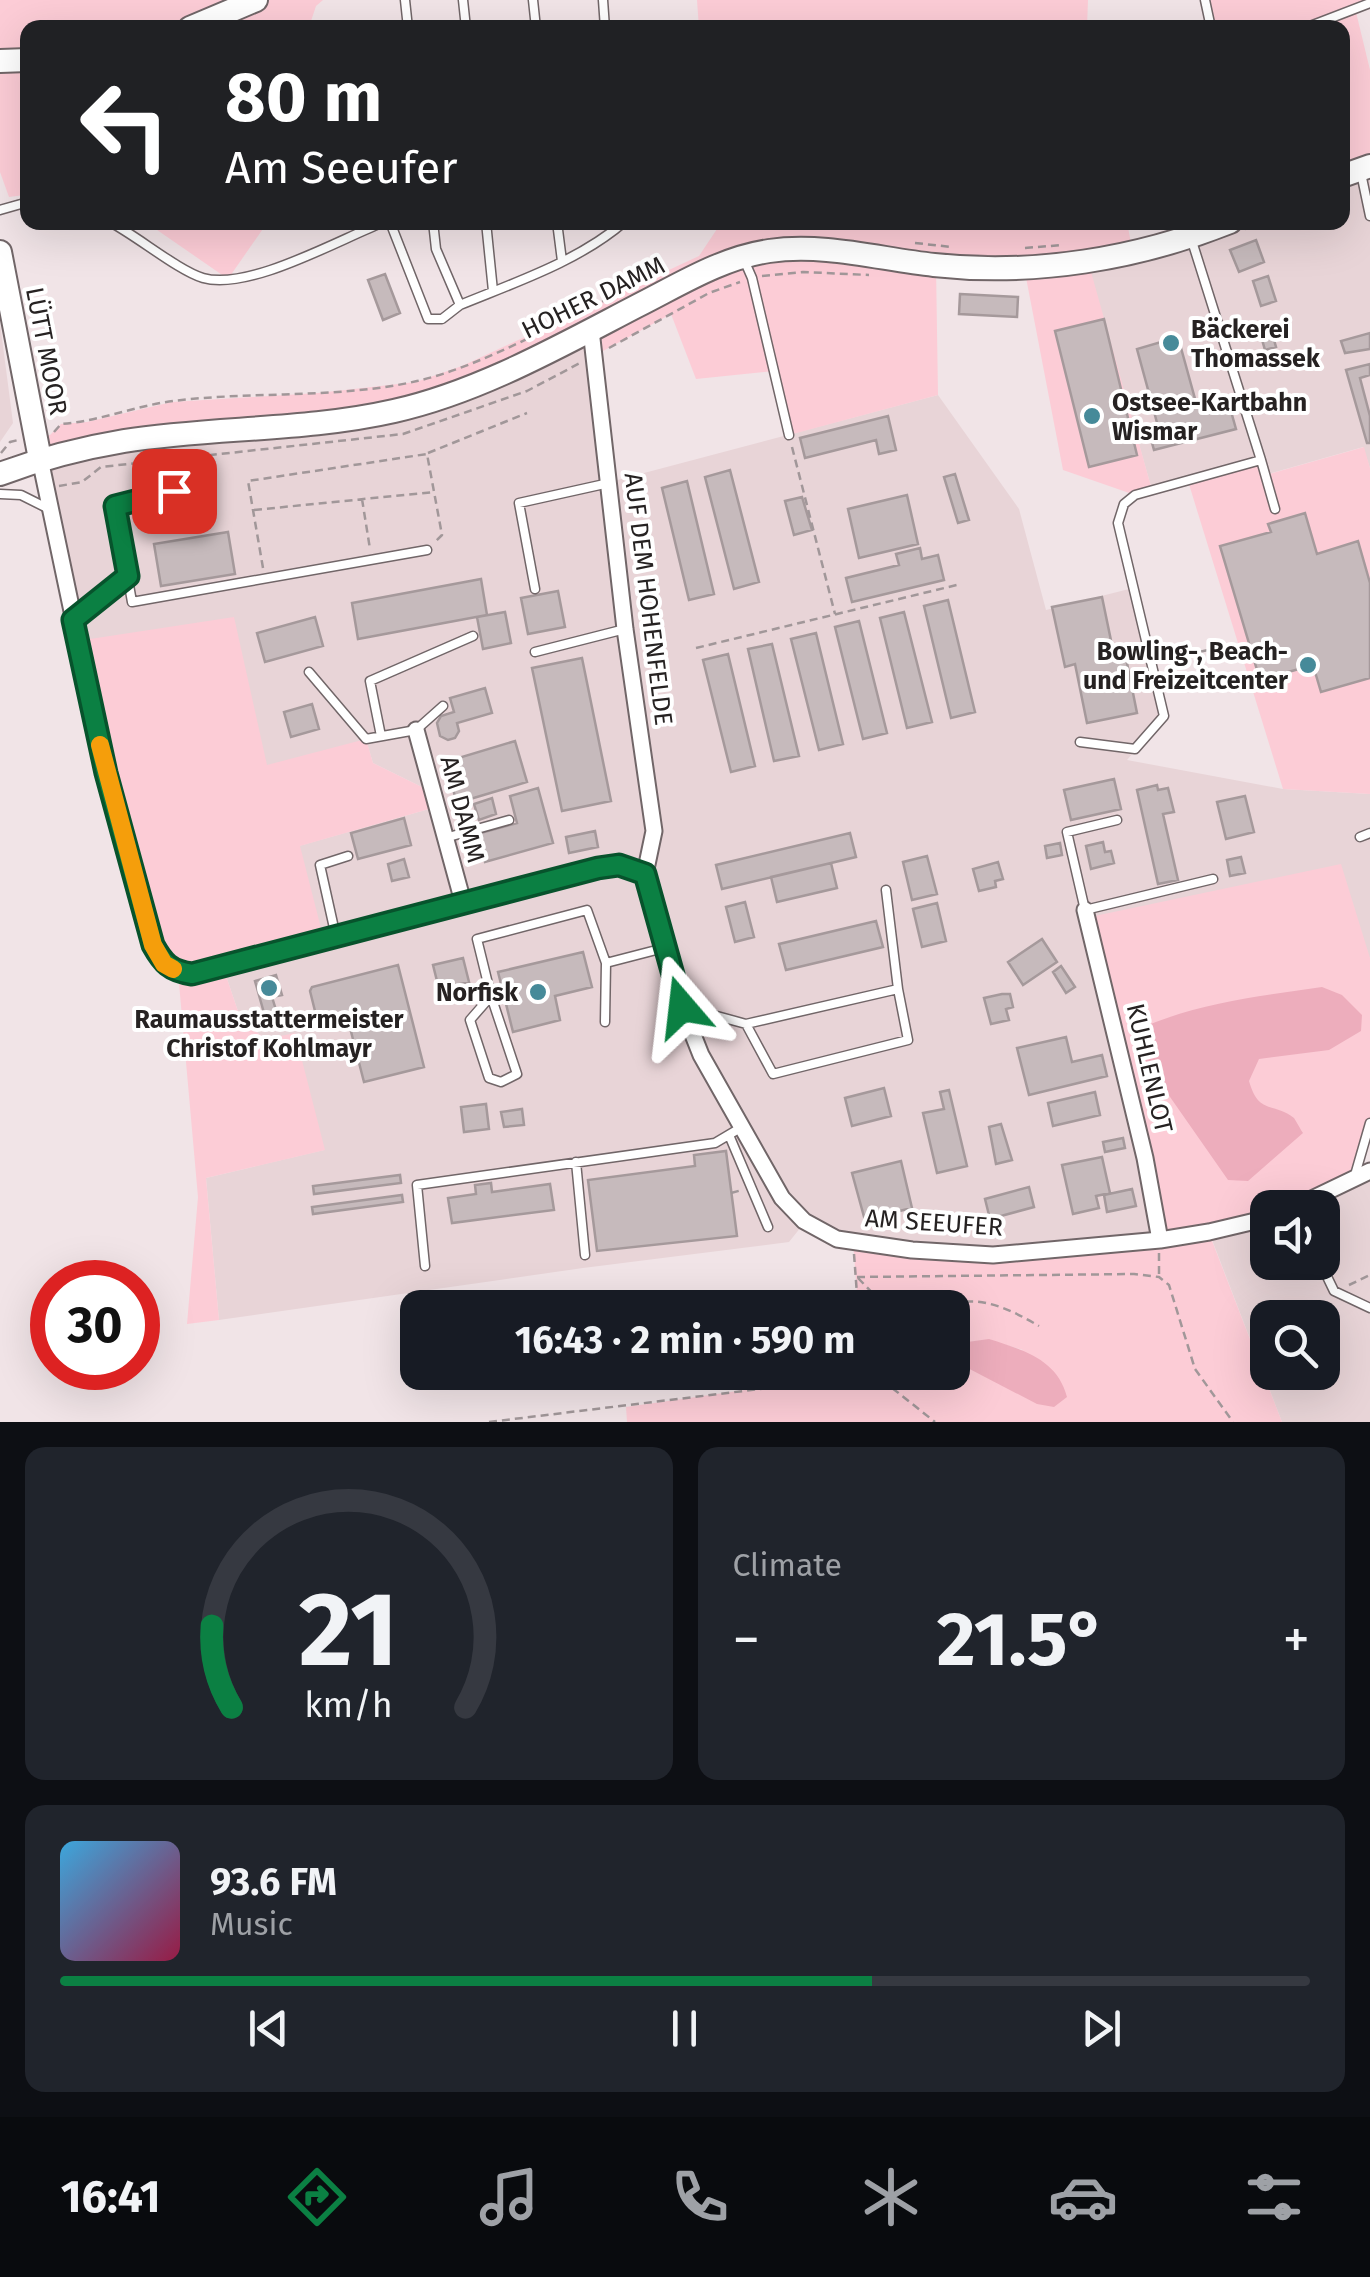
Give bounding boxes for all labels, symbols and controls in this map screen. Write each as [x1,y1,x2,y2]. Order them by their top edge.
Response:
text: 80 m [225,56,382,140]
icon: left [60,60,190,190]
text: Am Seeufer [225,141,458,195]
street label: HOHER DAMM [517,250,670,345]
street label: LÜTT MOOR [19,284,74,418]
place label: Bäckerei Thomassek [1191,315,1321,374]
marker: Bäckerei Thomassek [1160,332,1182,354]
place label: Ostsee-Kartbahn Wismar [1112,388,1307,447]
marker: Ostsee-Kartbahn Wismar [1081,405,1103,427]
pin [132,449,217,534]
icon: arrive [147,464,202,519]
street label: AUF DEM HOHENFELDE [618,471,678,727]
place label: Bowling-, Beach- und Freizeitcenter [1083,637,1289,696]
marker: Bowling-, Beach- und Freizeitcenter [1297,654,1319,676]
street label: AM DAMM [433,752,491,866]
position arrow [630,955,734,1059]
marker: Raumausstattermeister Christof Kohlmayr [258,977,280,999]
place label: Norfisk [436,978,519,1008]
marker: Norfisk [527,981,549,1003]
street label: KUHLENLOT [1120,1001,1178,1136]
place label: Raumausstattermeister Christof Kohlmayr [134,1005,405,1064]
map controls [1250,1190,1340,1390]
button: sound [1250,1190,1340,1280]
street label: AM SEEUFER [864,1203,1004,1243]
speed limit sign: 30 [30,1260,160,1390]
button: search [1250,1300,1340,1390]
text: 16:43 · 2 min · 590 m [515,1317,855,1363]
text: Climate [733,1546,842,1584]
text: 21 [299,1568,399,1693]
text: 21.5° [937,1595,1106,1685]
text: − [733,1607,760,1673]
text: + [1283,1607,1310,1673]
text: km/h [305,1684,393,1726]
text: 93.6 FM [210,1859,337,1905]
text: Music [210,1905,293,1943]
icon: previous [241,2001,296,2056]
icon: pause [657,2001,712,2056]
icon: next [1074,2001,1129,2056]
icon: directions [282,2162,352,2232]
icon: music [474,2162,544,2232]
icon: phone [665,2162,735,2232]
icon: climate [856,2162,926,2232]
icon: car [1048,2162,1118,2232]
icon: filters [1239,2162,1309,2232]
text: 16:41 [61,2170,161,2224]

